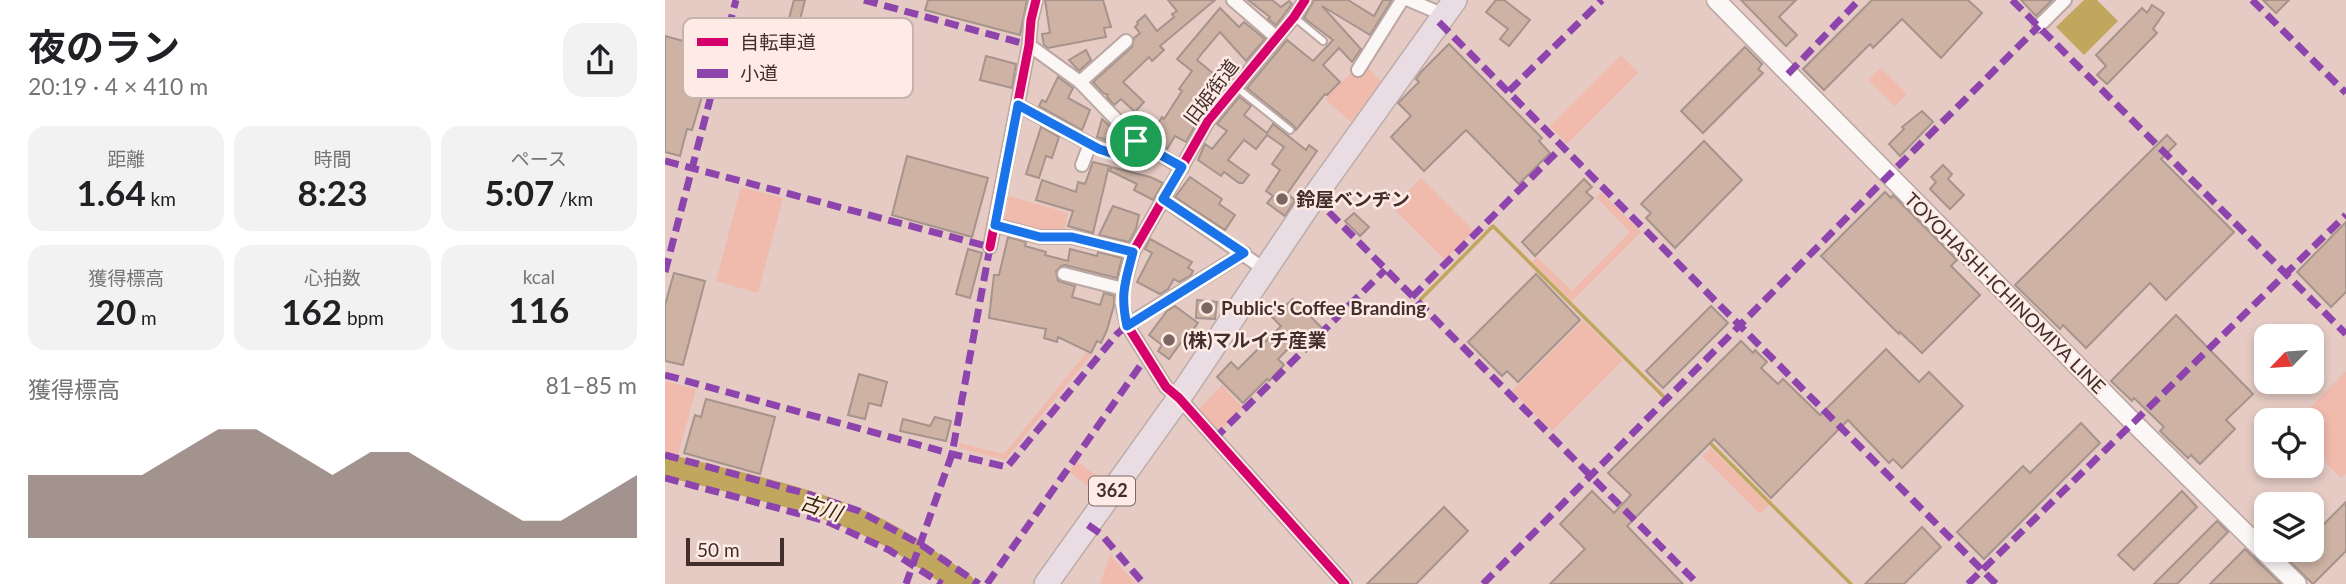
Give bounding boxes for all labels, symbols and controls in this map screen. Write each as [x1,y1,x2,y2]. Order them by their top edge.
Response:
legend [683,18,913,98]
text: 夜のラン [28,23,180,69]
button: share [563,23,637,97]
text: 自転車道 [740,30,816,53]
street label: 旧姫街道 [1179,54,1243,129]
text: 小道 [740,61,778,84]
text: 20:19 · 4 × 410 m [28,72,208,100]
pin [1106,111,1166,171]
icon: arrive [1117,122,1155,160]
text: 距離 [107,147,145,170]
text: 時間 [313,147,352,170]
text: ペース [511,147,567,170]
text: 1.64 [76,171,146,213]
text: 8:23 [298,171,367,213]
text: 5:07 [484,171,554,213]
text: km [146,187,176,210]
text: /km [554,187,593,210]
place label: 鈴屋ベンヂン [1296,187,1410,210]
street label: TOYOHASHI-ICHINOMIYA LINE [1900,187,2111,398]
marker: 鈴屋ベンヂン [1274,191,1290,207]
text: kcal [523,265,555,288]
text: 獲得標高 [88,266,164,289]
text: 心拍数 [304,266,361,289]
text: 116 [508,288,569,330]
text: 20 [96,290,136,332]
text: 162 [281,290,342,332]
place label: Public's Coffee Branding [1221,296,1426,319]
marker: Public's Coffee Branding [1199,300,1215,316]
text: m [136,306,157,329]
text: bpm [342,306,384,329]
north arrow [2254,324,2324,394]
map controls [2254,324,2324,562]
place label: (株)マルイチ産業 [1183,328,1326,351]
marker: (株)マルイチ産業 [1161,332,1177,348]
text: 81–85 m [545,371,637,399]
text: 獲得標高 [28,375,120,403]
button: locate [2254,408,2324,478]
road number: 362 [1089,476,1135,505]
water label: 古川 [798,488,847,526]
button: layers [2254,492,2324,562]
scale bar [686,535,784,567]
text: 50 m [697,538,740,561]

